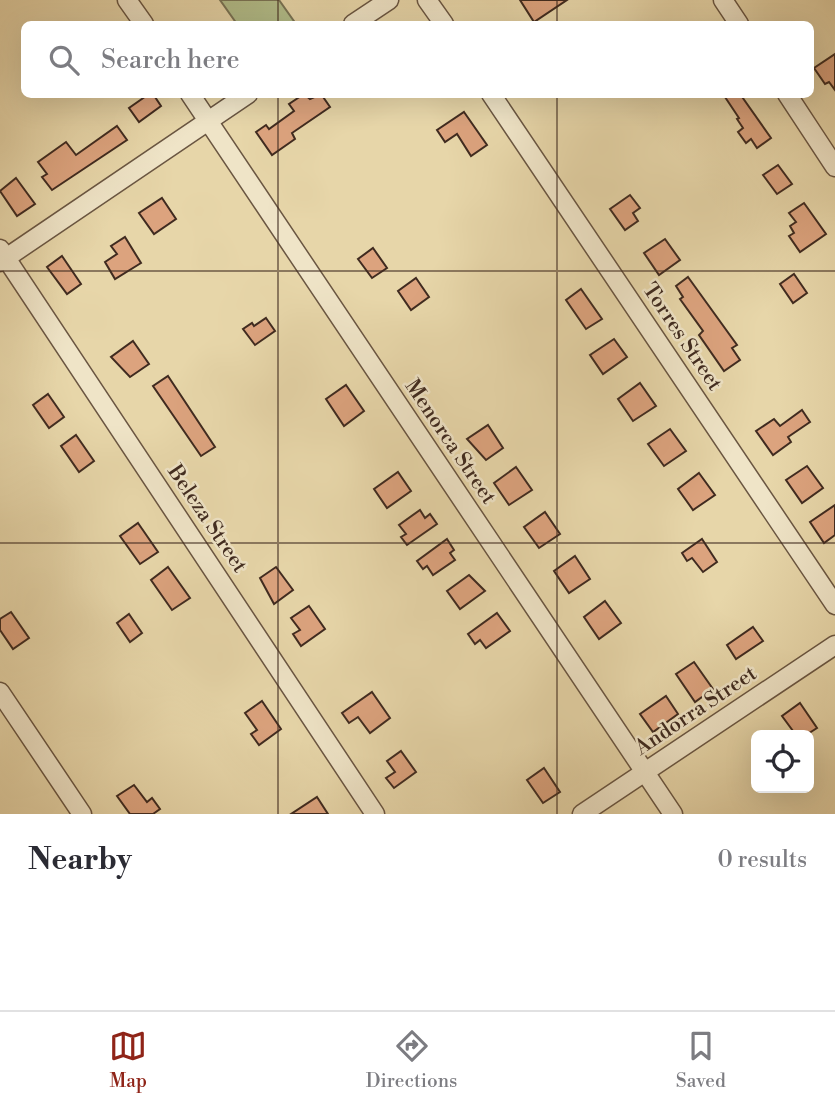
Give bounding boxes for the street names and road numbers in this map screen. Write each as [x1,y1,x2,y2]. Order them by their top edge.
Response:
street label: Torres Street [636,278,728,396]
street label: Menorca Street [399,375,502,510]
street label: Beleza Street [161,459,253,578]
street label: Andorra Street [629,660,762,762]

